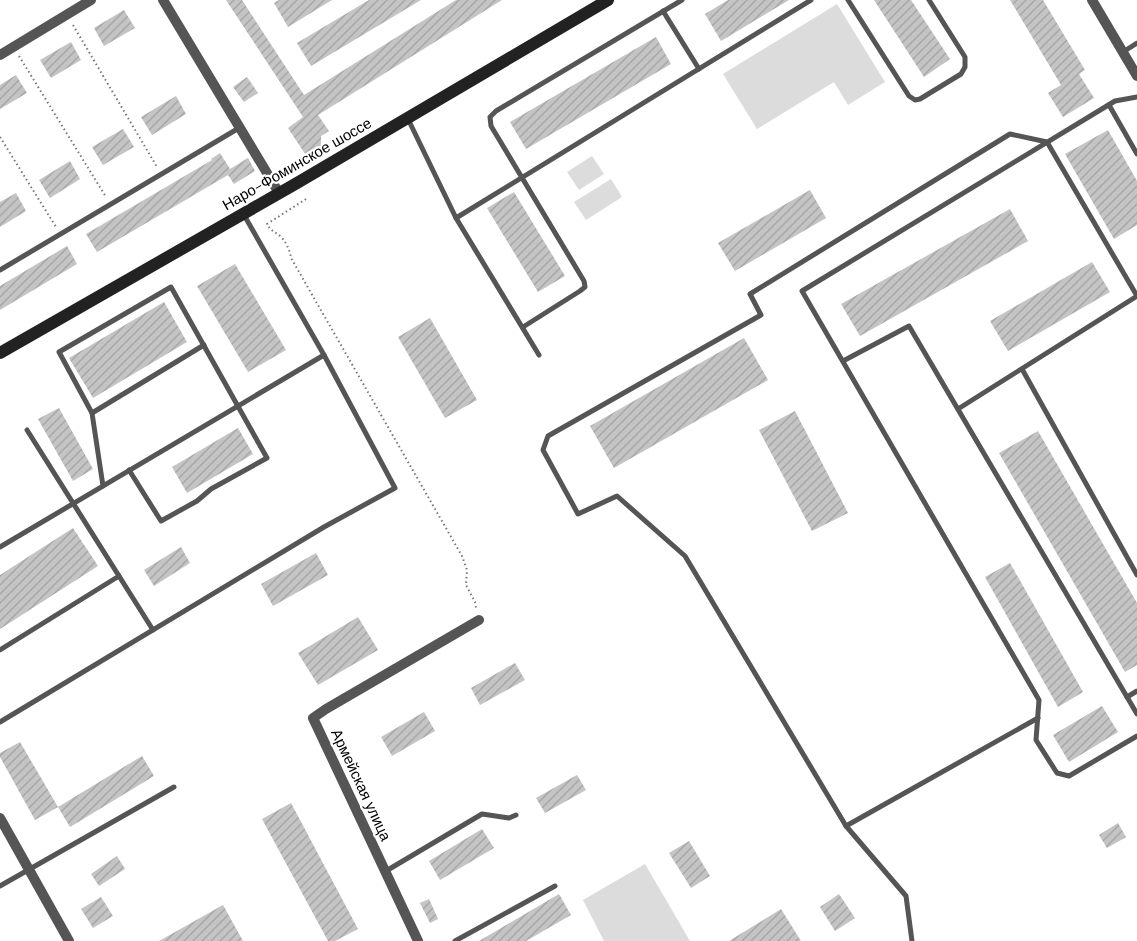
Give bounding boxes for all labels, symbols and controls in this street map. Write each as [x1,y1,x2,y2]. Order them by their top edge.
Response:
street label: Наро-Фоминское шоссе [219,113,375,215]
street label: Армейская улица [326,726,396,845]

